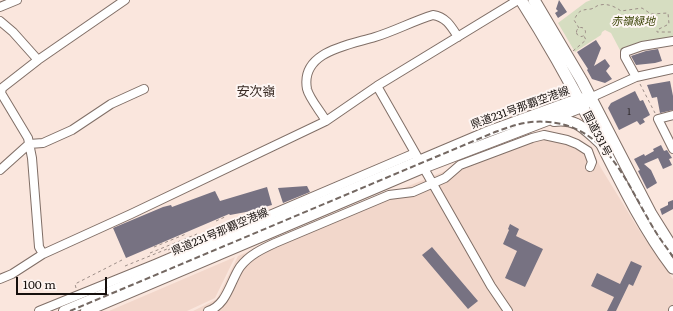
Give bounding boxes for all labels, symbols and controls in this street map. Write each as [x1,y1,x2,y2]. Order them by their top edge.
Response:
park label: 赤嶺緑地 [611,15,655,29]
district label: 安次嶺 [237,84,275,100]
street label: 県道231号那覇空港線 [469,84,571,132]
house number: 1 [627,107,631,117]
street label: 国道331号 [580,109,614,159]
street label: 県道231号那覇空港線 [170,206,270,258]
scale bar [18,269,109,295]
text: 100 m [23,275,56,293]

